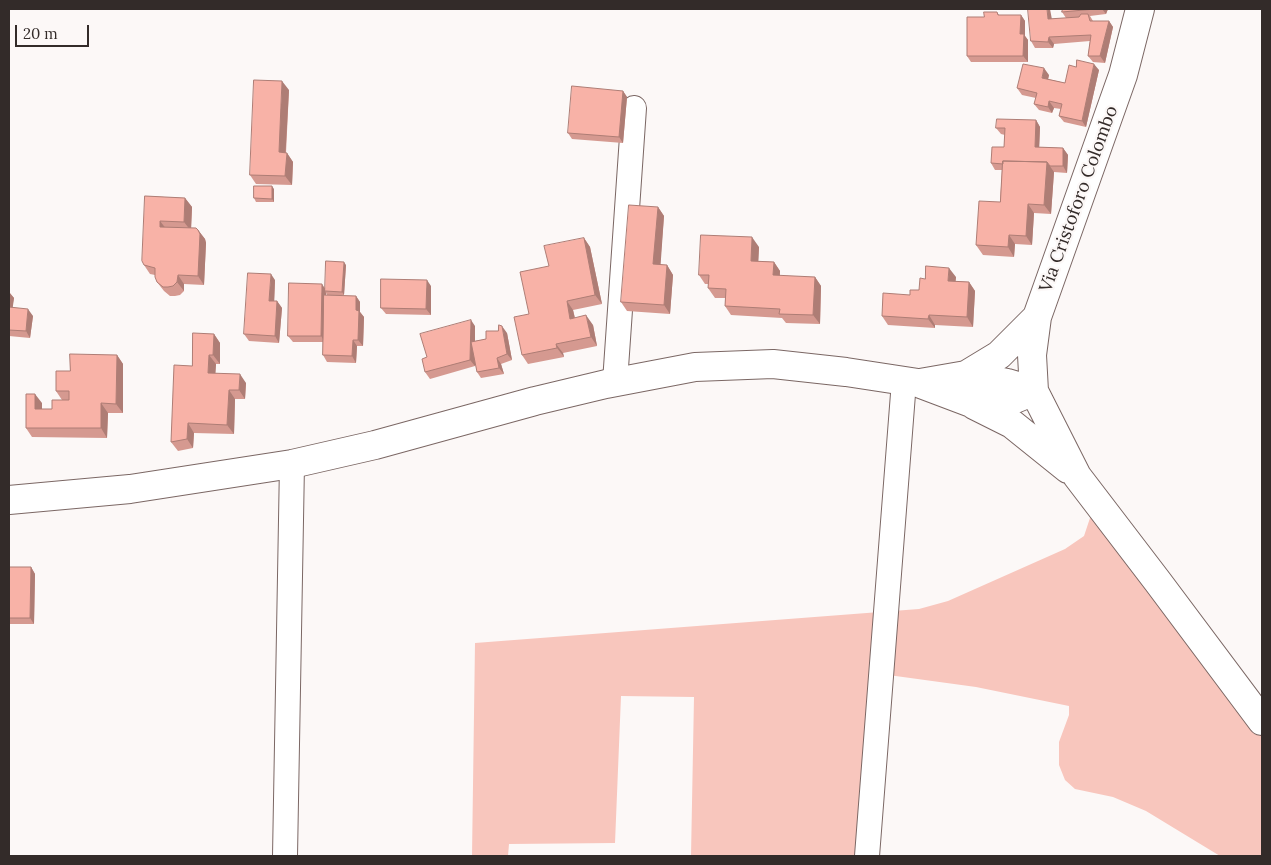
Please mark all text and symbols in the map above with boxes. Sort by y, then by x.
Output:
scale bar [18,15,91,47]
text: 20 m [23,24,58,43]
street label: Via Cristoforo Colombo [1035,103,1123,295]

